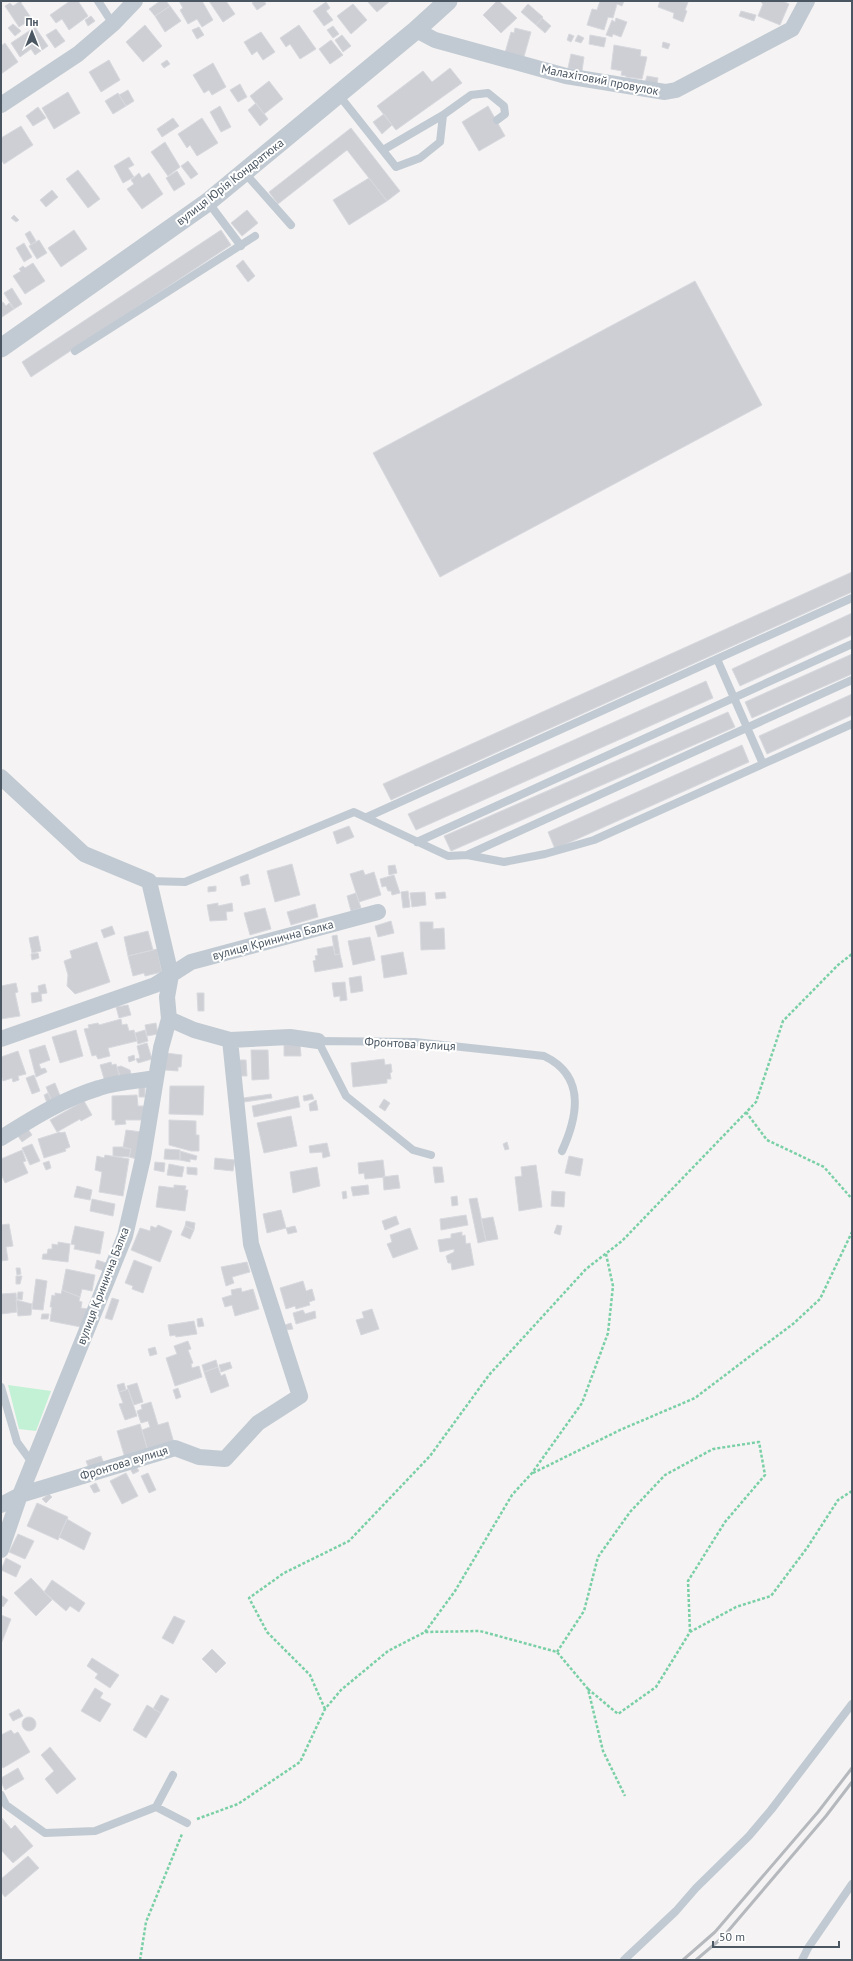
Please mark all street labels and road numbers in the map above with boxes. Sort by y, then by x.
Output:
street label: Малахітовий провулок [540,61,660,98]
street label: вулиця Юрія Кондратюка [173,135,286,228]
street label: вулиця Кринична Балка [211,916,335,963]
street label: Фронтова вулиця [364,1034,456,1053]
street label: вулиця Кринична Балка [73,1225,132,1347]
street label: Фронтова вулиця [78,1442,170,1483]

